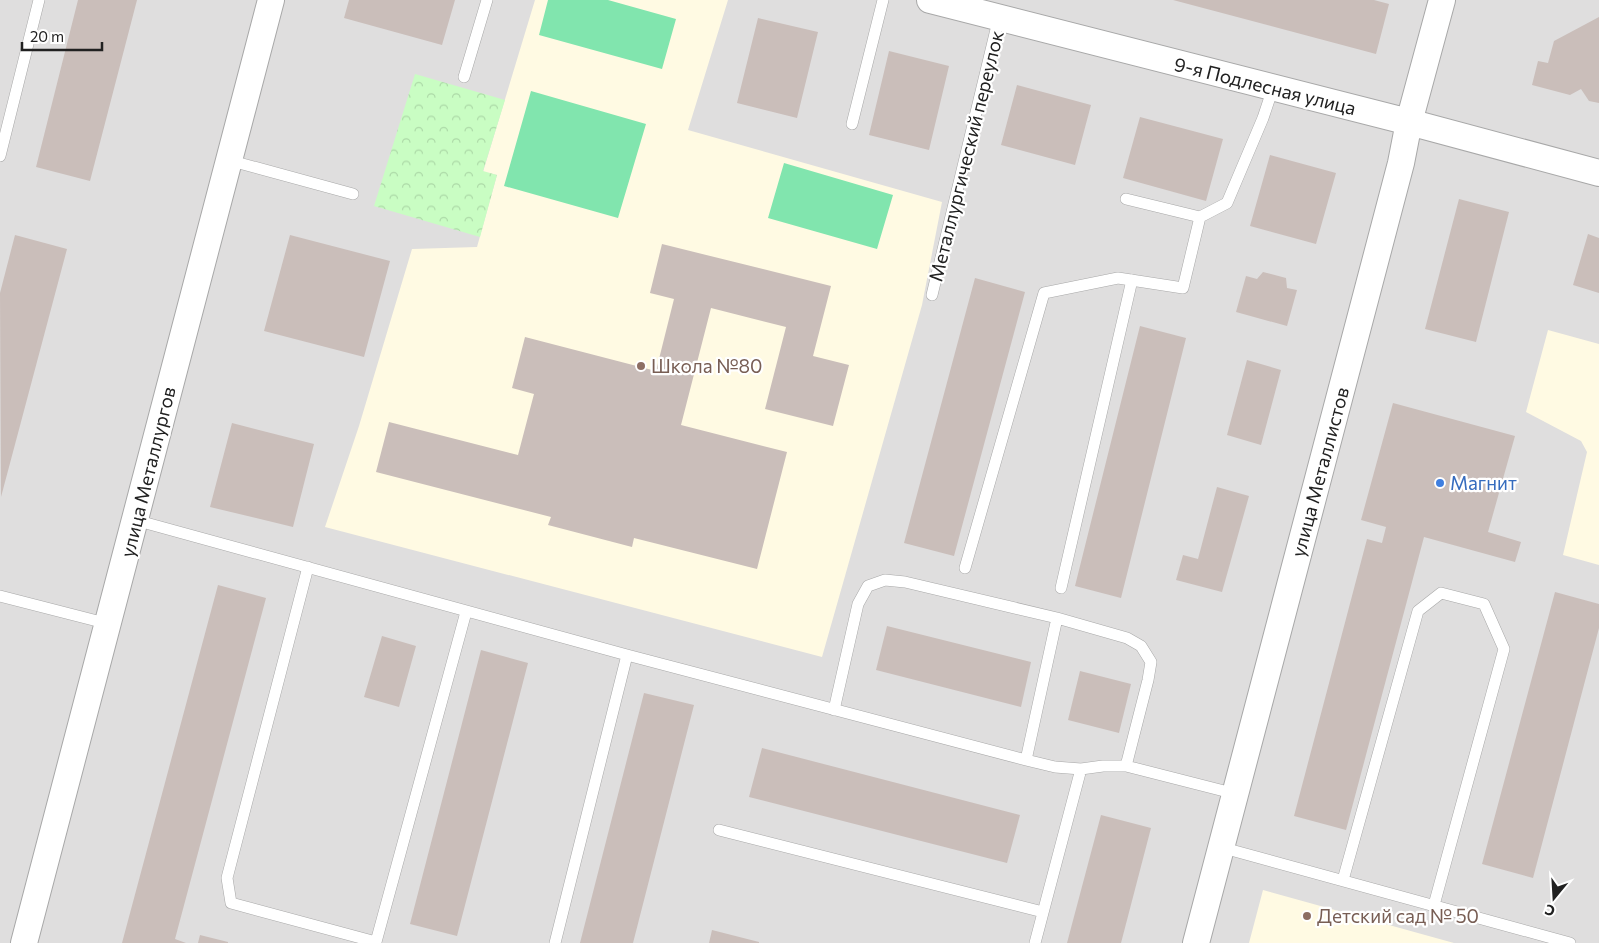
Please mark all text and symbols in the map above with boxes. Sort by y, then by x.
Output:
scale bar [22,20,102,52]
text: 20 m [30,27,64,45]
street label: Металлургический переулок [923,28,1008,284]
street label: 9-я Подлесная улица [1172,52,1359,119]
place label: Школа №80 [651,354,762,377]
marker: Школа №80 [635,360,647,372]
street label: улица Металлургов [115,384,180,560]
street label: улица Металлистов [1286,384,1353,559]
place label: Магнит [1450,471,1517,494]
marker: Магнит [1434,477,1446,489]
north arrow [1529,873,1579,923]
text: С [1543,901,1557,920]
place label: Детский сад № 50 [1317,904,1479,927]
marker: Детский сад № 50 [1301,910,1313,922]

